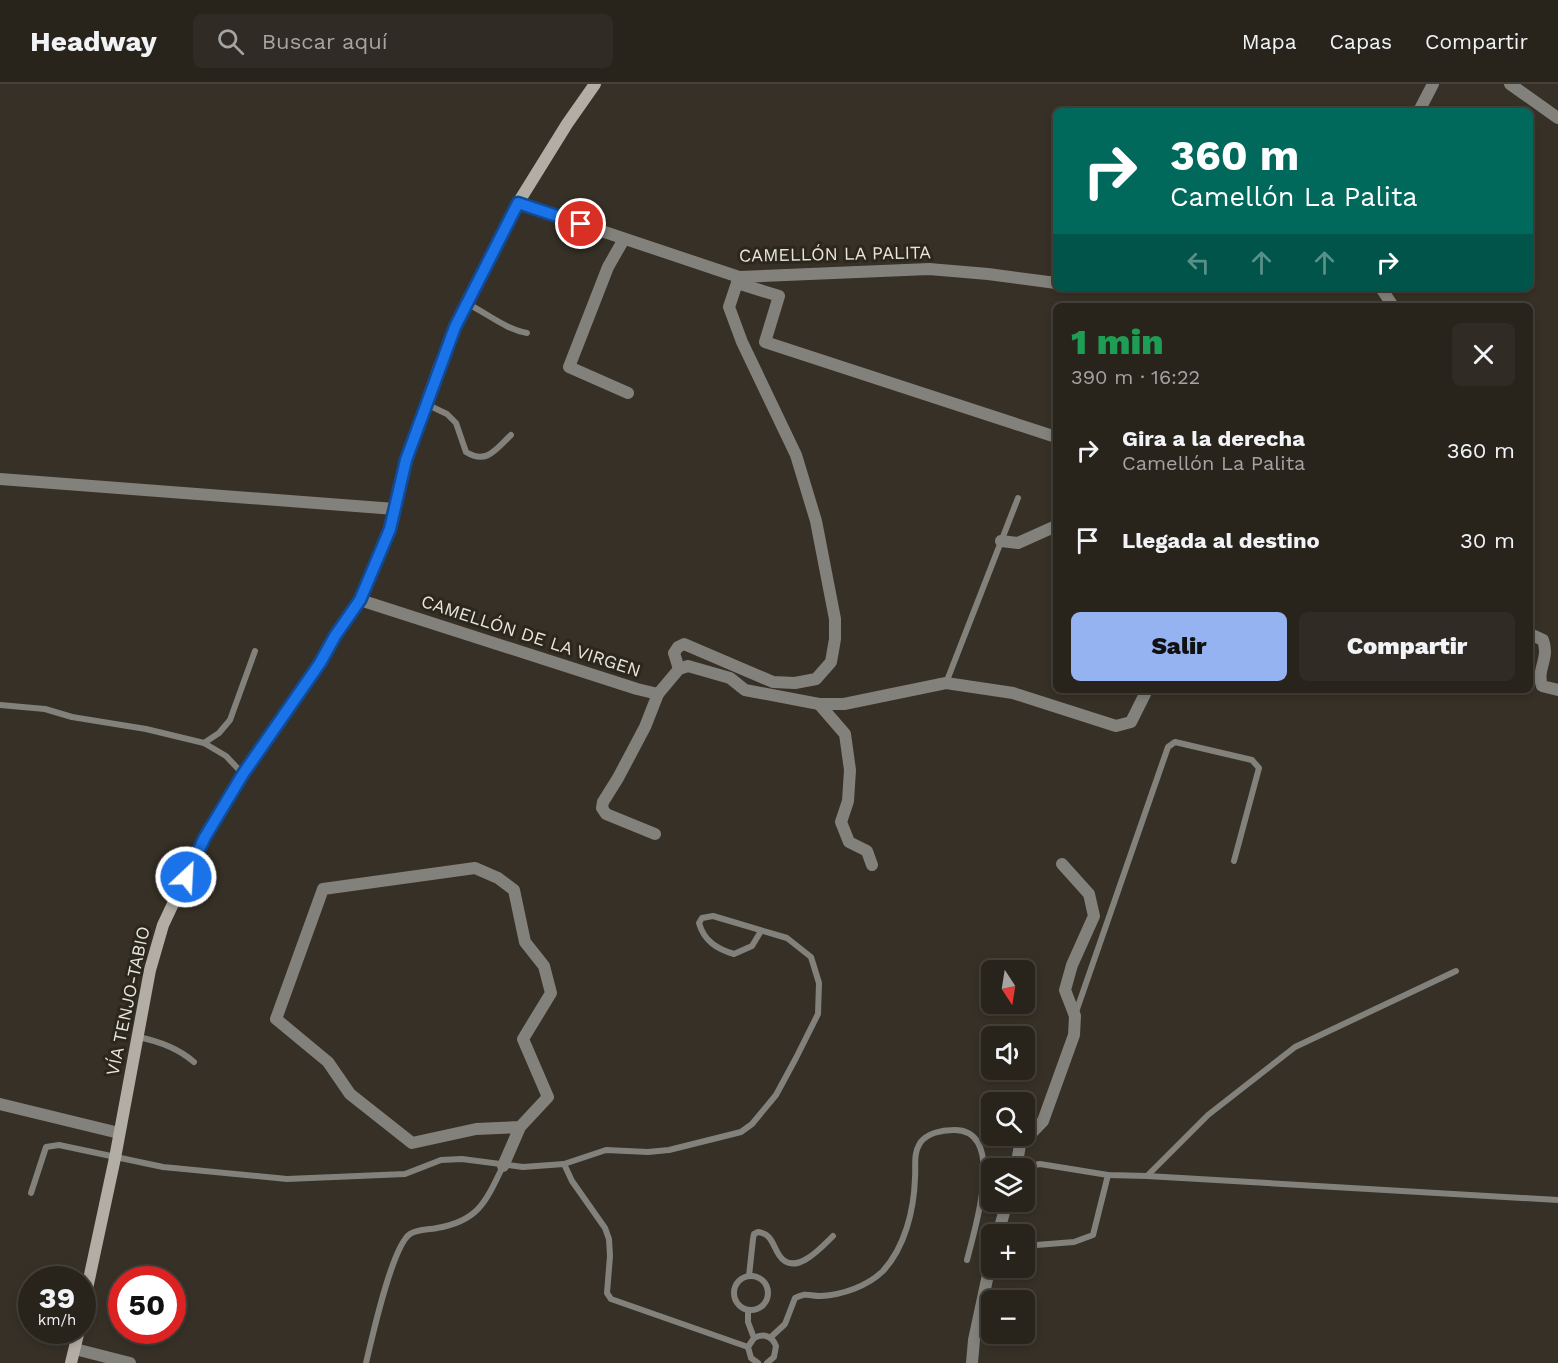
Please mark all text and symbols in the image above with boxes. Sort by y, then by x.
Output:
search box [193,14,613,68]
text: Headway [30,25,157,58]
icon: search [214,25,247,58]
text: Buscar aquí [262,29,388,54]
text: Mapa [1242,29,1297,54]
text: Capas [1330,29,1392,54]
text: Compartir [1425,29,1528,54]
text: 360 m [1170,131,1299,180]
icon: right [1071,132,1149,210]
text: Camellón La Palita [1170,181,1418,213]
pin [555,198,606,249]
icon: arrive [564,207,597,240]
street label: CAMELLÓN LA PALITA [739,241,931,266]
icon: left [1182,246,1215,279]
icon: ahead [1245,246,1278,279]
icon: ahead [1308,246,1341,279]
icon: right [1371,246,1404,279]
text: 1 min [1071,321,1164,363]
button: close [1452,323,1515,386]
text: 390 m · 16:22 [1071,365,1200,389]
text: Gira a la derecha [1122,426,1305,451]
icon: right [1071,434,1104,467]
text: 360 m [1447,438,1515,463]
text: Camellón La Palita [1122,451,1305,475]
icon: arrive [1071,524,1104,557]
text: Llegada al destino [1122,528,1320,553]
text: 30 m [1460,528,1515,553]
street label: CAMELLÓN DE LA VIRGEN [419,590,644,681]
button: Salir [1071,612,1287,681]
button: Compartir [1299,612,1515,681]
position arrow [154,845,218,909]
street label: VÍA TENJO-TABIO [101,924,154,1078]
north arrow [981,960,1035,1014]
map controls [981,960,1035,1344]
button: sound [981,1026,1035,1080]
button: search [981,1092,1035,1146]
button: layers [981,1158,1035,1212]
button: + [981,1224,1035,1278]
speed limit sign: 50 [108,1266,186,1344]
text: 39 [39,1280,75,1315]
button: − [981,1290,1035,1344]
text: km/h [38,1311,76,1329]

